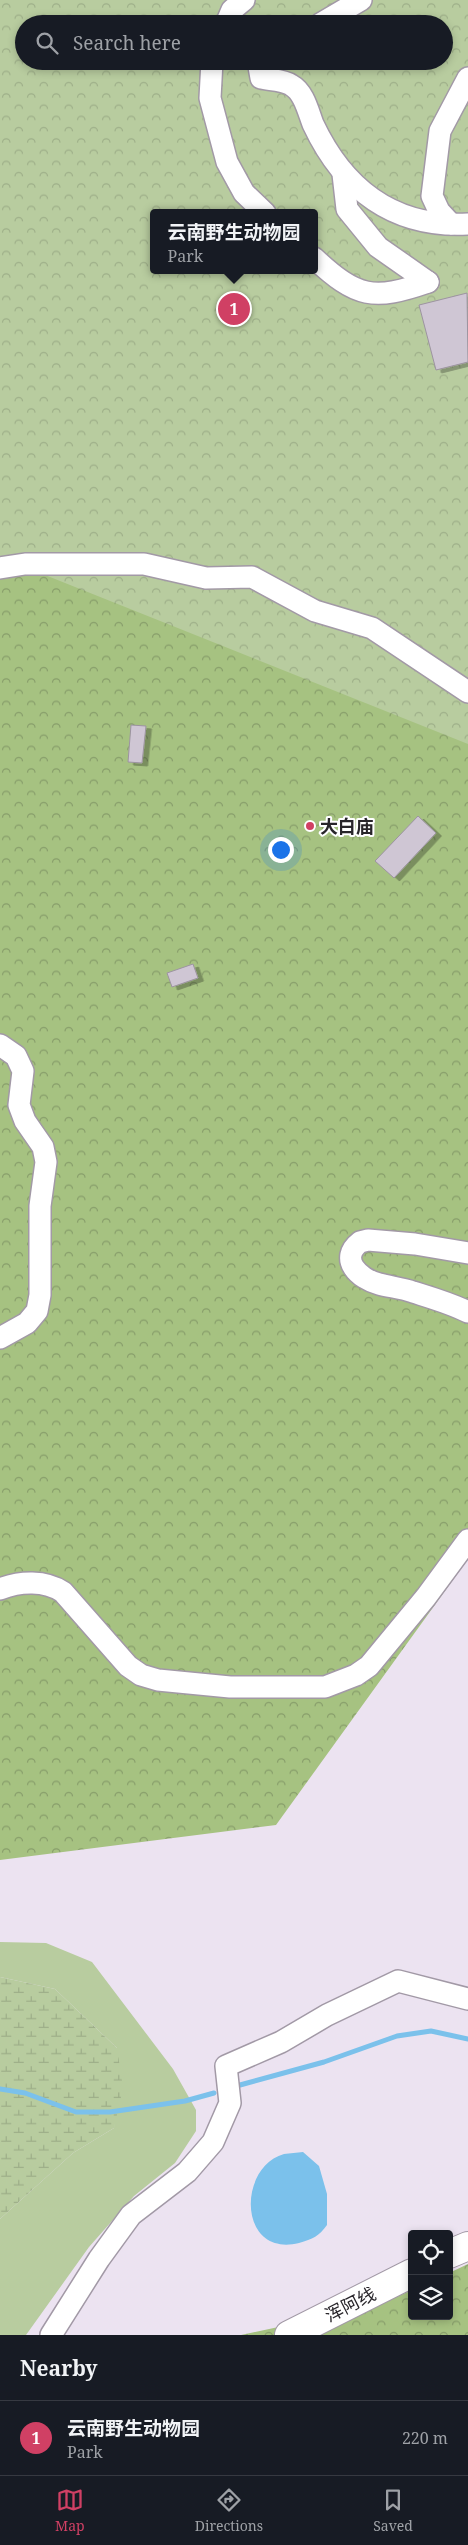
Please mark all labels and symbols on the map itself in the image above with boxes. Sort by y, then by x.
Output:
pin: 1 [218,290,250,328]
place label: 大白庙 [320,814,374,838]
marker: 大白庙 [304,820,316,832]
your location [268,837,294,863]
street label: 浑阿线 [320,2281,380,2327]

